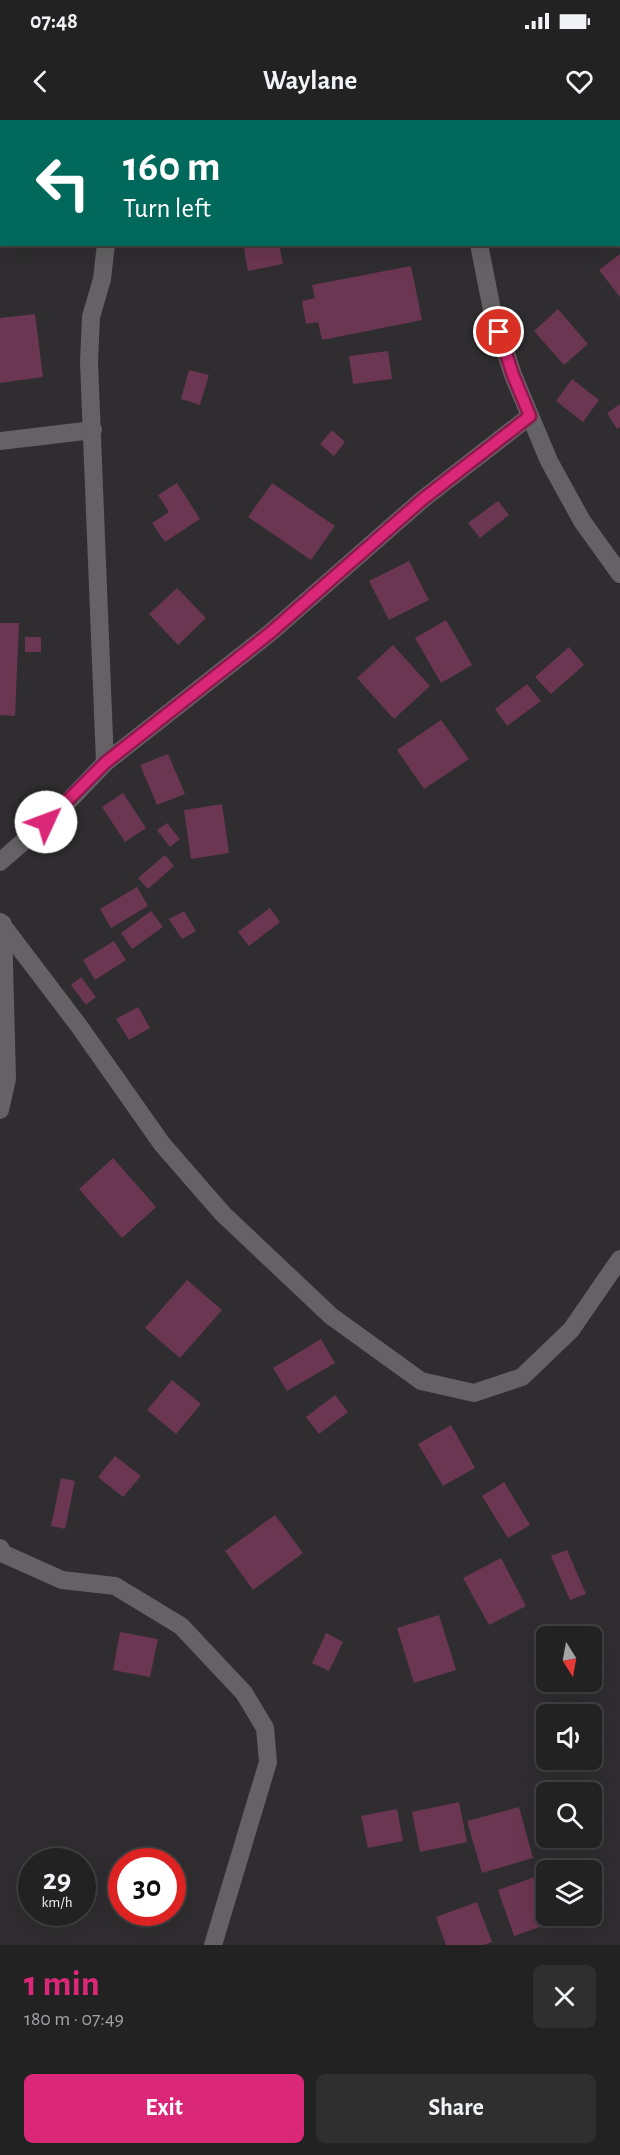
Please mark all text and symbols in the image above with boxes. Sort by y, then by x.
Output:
text: 07:48 [30,10,78,32]
icon: back [24,65,57,98]
icon: heart [563,65,596,98]
text: Waylane [263,67,357,94]
icon: left [24,144,102,222]
text: 160 m [123,146,221,188]
text: Turn left [123,195,211,222]
pin [473,306,524,357]
icon: arrive [482,315,515,348]
position arrow [14,790,78,854]
north arrow [536,1626,602,1692]
map controls [536,1626,602,1926]
button: sound [536,1704,602,1770]
button: search [536,1782,602,1848]
speed limit sign: 30 [108,1848,186,1926]
button: layers [536,1860,602,1926]
text: 29 [43,1865,71,1895]
text: km/h [42,1895,72,1910]
button: close [533,1965,596,2028]
text: 1 min [24,1966,100,2002]
text: 180 m · 07:49 [24,2009,124,2029]
button: Exit [24,2074,304,2143]
button: Share [316,2074,596,2143]

